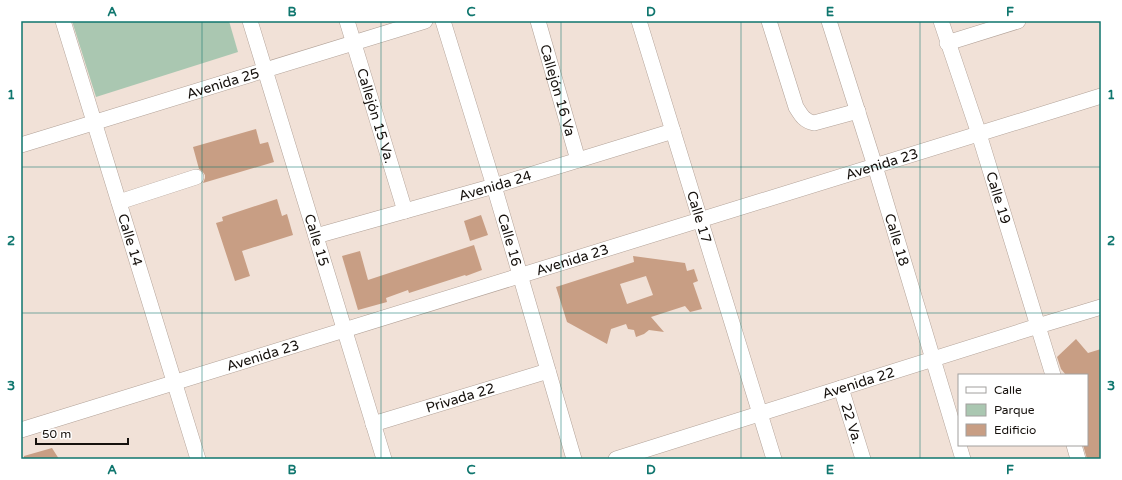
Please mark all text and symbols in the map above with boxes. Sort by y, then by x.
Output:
text: A [107,4,117,20]
text: B [287,4,297,20]
text: C [466,4,476,20]
text: D [646,4,656,20]
text: E [826,4,834,20]
text: F [1006,4,1014,20]
street label: Callejón 16 Va [537,42,579,138]
street label: Avenida 25 [184,64,261,102]
street label: Callejón 15 Va. [353,66,398,165]
text: 1 [7,87,15,103]
text: 1 [1107,87,1115,103]
street label: Avenida 23 [843,145,920,183]
street label: Avenida 24 [457,166,534,204]
street label: Calle 19 [983,170,1015,226]
street label: Calle 17 [683,189,715,245]
street label: Calle 18 [881,211,913,268]
street label: Calle 14 [114,212,147,268]
street label: Calle 15 [301,212,333,268]
street label: Calle 16 [494,212,526,268]
text: 2 [7,233,15,249]
text: 2 [1107,233,1115,249]
street label: Avenida 23 [534,240,611,279]
street label: Avenida 23 [224,336,301,374]
street label: Avenida 22 [820,363,897,402]
legend [958,374,1088,446]
text: 3 [7,378,15,394]
text: 3 [1107,378,1115,394]
street label: Privada 22 [423,379,497,416]
text: Calle [994,383,1022,397]
street label: 22 Va. [838,401,866,446]
text: Parque [994,403,1035,417]
scale bar [36,420,128,446]
text: Edificio [994,423,1036,437]
text: 50 m [42,427,71,441]
text: A [107,462,117,478]
text: B [287,462,297,478]
text: C [466,462,476,478]
text: D [646,462,656,478]
text: E [826,462,834,478]
text: F [1006,462,1014,478]

